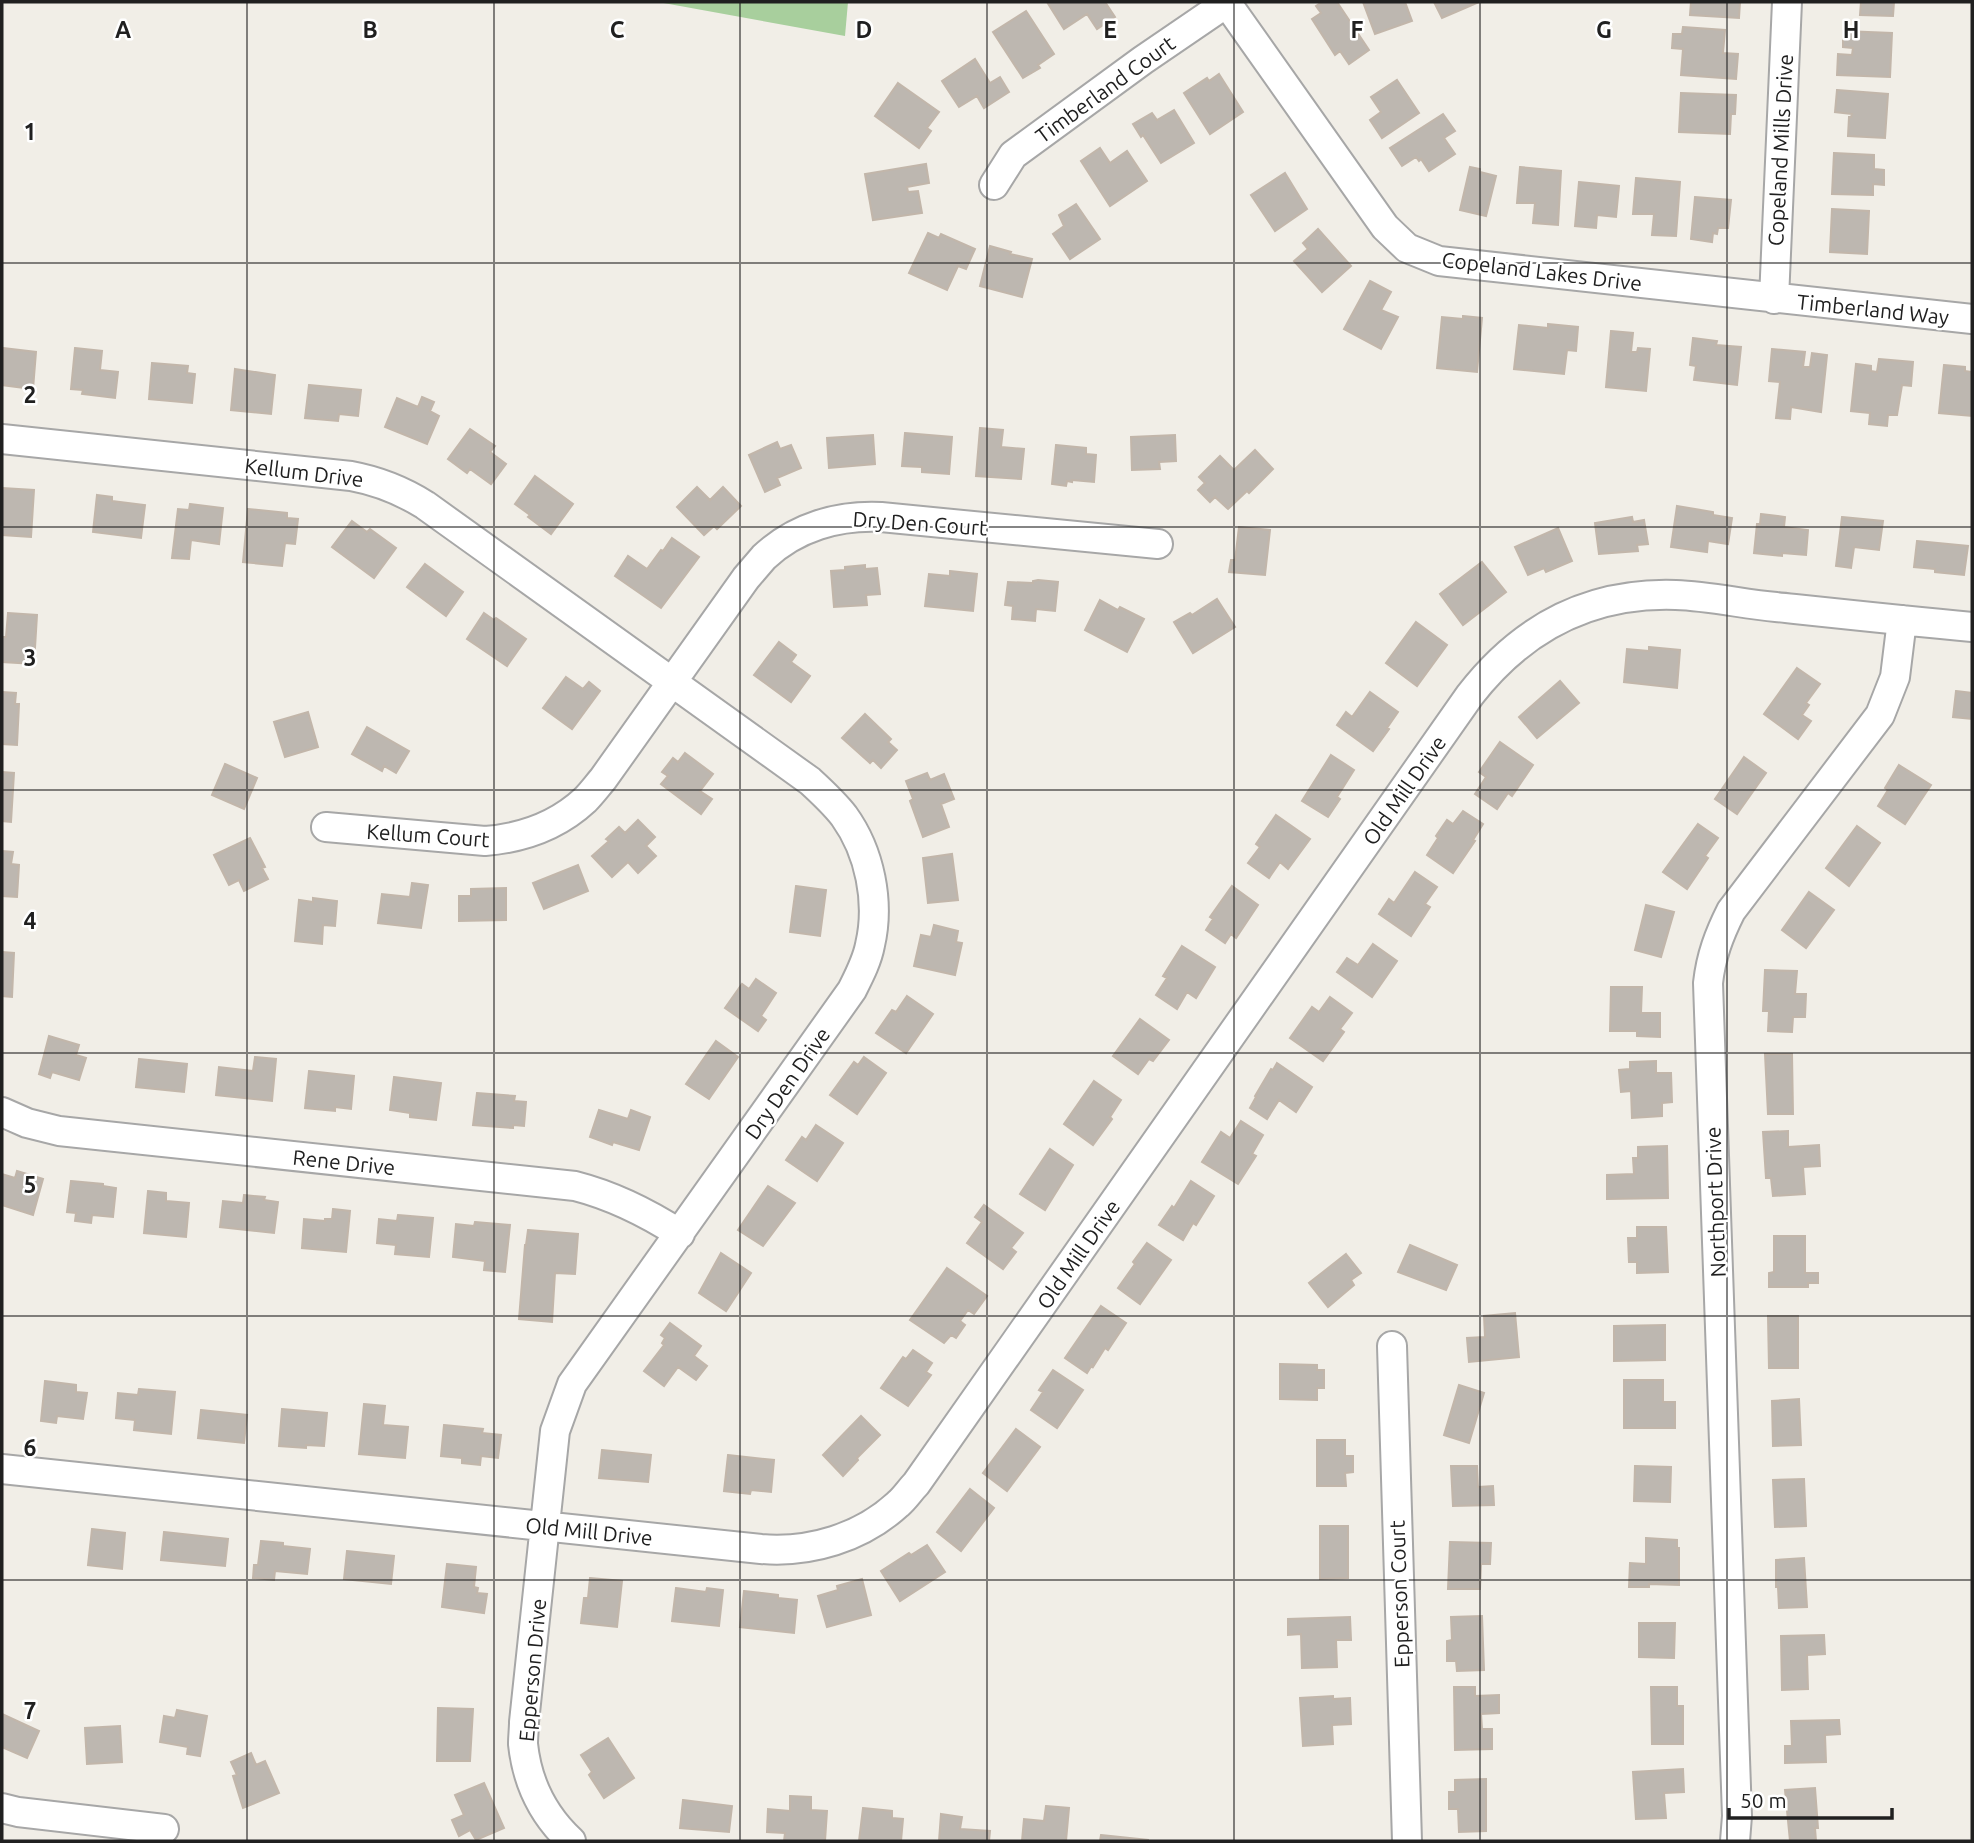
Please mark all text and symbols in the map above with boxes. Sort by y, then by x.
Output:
text: A [115,17,131,42]
text: B [362,17,378,42]
text: C [610,17,625,42]
text: D [856,17,872,42]
text: E [1103,17,1117,42]
text: F [1351,17,1364,42]
text: G [1596,17,1612,42]
text: H [1843,17,1859,42]
street label: Timberland Court [1031,31,1179,147]
street label: Copeland Mills Drive [1763,53,1797,247]
text: 1 [24,119,36,144]
street label: Copeland Lakes Drive [1441,247,1643,295]
street label: Timberland Way [1796,289,1950,329]
text: 2 [24,382,36,407]
street label: Kellum Drive [243,453,365,491]
street label: Dry Den Court [852,506,988,540]
text: 3 [24,645,36,670]
street label: Old Mill Drive [1358,731,1450,849]
street label: Kellum Court [366,819,490,851]
text: 4 [24,908,37,933]
street label: Dry Den Drive [740,1022,834,1144]
street label: Northport Drive [1700,1126,1730,1278]
street label: Rene Drive [292,1145,396,1179]
text: 5 [24,1172,36,1197]
street label: Old Mill Drive [1032,1195,1124,1313]
text: 6 [24,1435,37,1460]
street label: Old Mill Drive [524,1512,654,1550]
street label: Epperson Court [1384,1520,1414,1668]
street label: Epperson Drive [514,1597,550,1743]
text: 7 [24,1698,36,1723]
scale bar [1729,1776,1892,1820]
text: 50 m [1740,1788,1787,1812]

